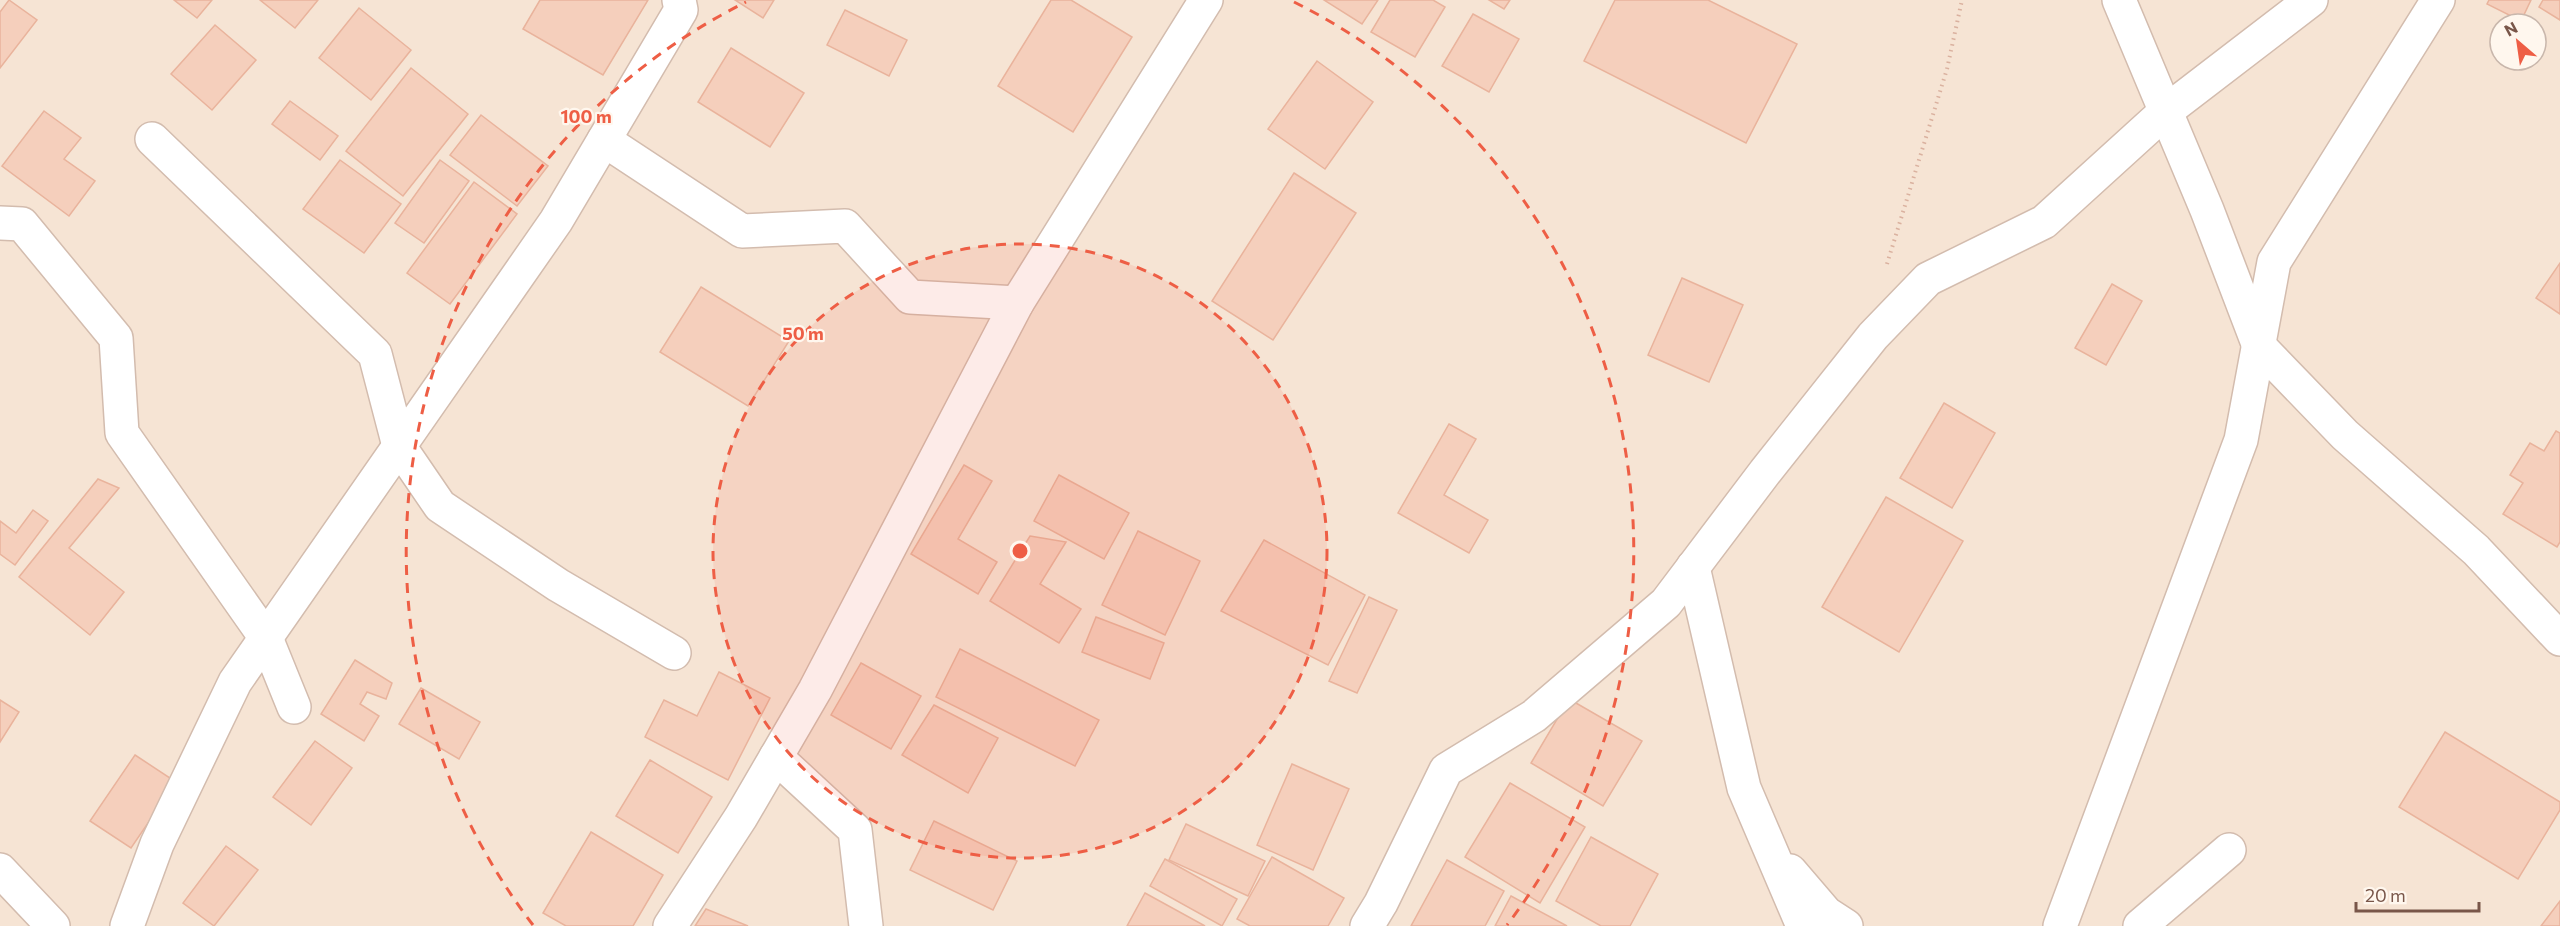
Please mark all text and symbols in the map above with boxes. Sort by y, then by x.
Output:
north arrow [2488,12,2548,72]
text: N [2501,17,2520,40]
text: 100 m [560,105,612,127]
text: 50 m [782,322,824,344]
centre of rings [1010,541,1030,561]
scale bar [2356,875,2479,913]
text: 20 m [2365,884,2406,906]

